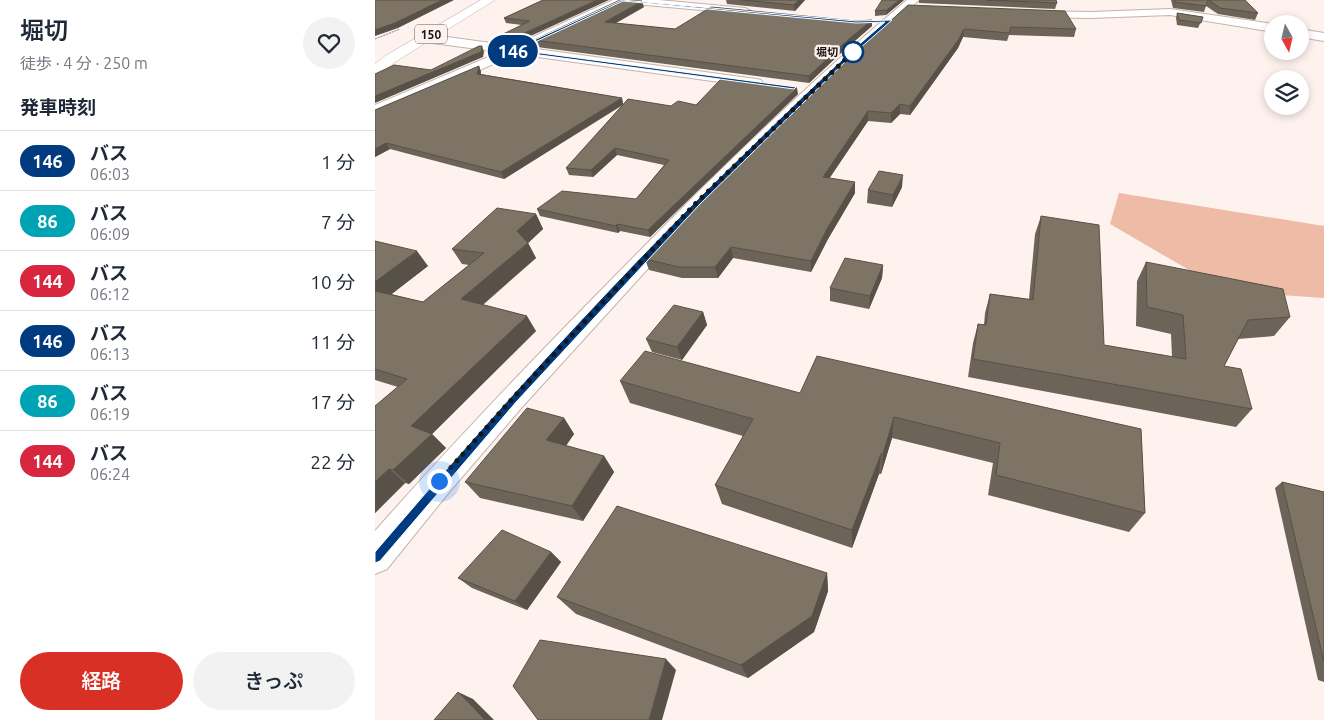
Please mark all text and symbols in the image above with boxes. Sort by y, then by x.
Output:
north arrow [1264,15,1309,60]
map controls [1264,15,1309,115]
text: 堀切 [20,17,68,44]
button: heart [303,17,355,69]
road number: 150 [415,24,447,44]
line badge: 146 [484,35,542,67]
text: 146 [498,41,528,61]
marker: 堀切 [842,41,864,63]
place label: 堀切 [816,46,838,58]
text: 徒歩 · 4 分 · 250 m [20,54,148,72]
button: layers [1264,70,1309,115]
text: 発車時刻 [20,96,96,118]
text: バス [90,142,128,164]
text: 146 [32,151,63,171]
text: 1 分 [321,151,355,173]
text: 06:03 [90,165,130,183]
text: バス [90,202,128,224]
text: 86 [37,211,58,231]
text: 7 分 [321,211,355,233]
text: 06:09 [90,225,130,243]
text: バス [90,262,128,284]
text: 144 [32,271,63,291]
text: 10 分 [310,271,355,293]
text: 06:12 [90,285,130,303]
text: バス [90,322,128,344]
text: 146 [32,331,63,351]
text: 11 分 [310,331,355,353]
text: 06:13 [90,345,130,363]
text: バス [90,382,128,404]
text: 86 [37,391,58,411]
text: 17 分 [310,391,355,413]
text: 06:19 [90,405,130,423]
text: バス [90,442,128,464]
text: 144 [32,451,63,471]
text: 22 分 [310,451,355,473]
text: 06:24 [90,465,130,483]
your location [427,469,452,494]
button: 経路 [20,652,183,710]
button: きっぷ [193,652,355,710]

